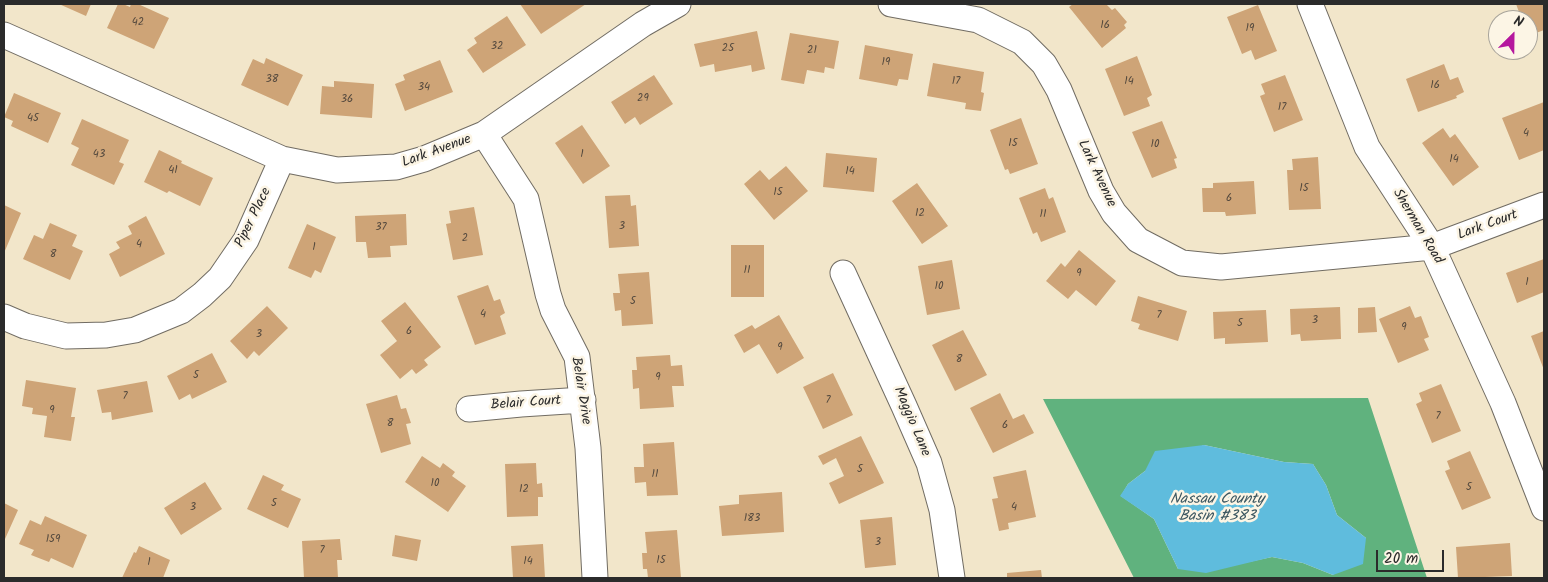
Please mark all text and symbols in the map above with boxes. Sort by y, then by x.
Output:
north arrow [1488,10,1538,60]
text: N [1510,10,1527,34]
house number: 42 [132,16,144,30]
house number: 16 [1100,19,1110,33]
house number: 19 [1246,22,1254,36]
house number: 32 [491,40,503,54]
house number: 25 [722,42,734,56]
house number: 21 [807,44,817,58]
house number: 19 [882,56,890,70]
house number: 38 [266,73,278,87]
house number: 17 [952,75,960,89]
house number: 14 [1124,75,1134,89]
house number: 16 [1430,79,1440,93]
house number: 34 [418,81,430,95]
house number: 29 [637,92,649,106]
house number: 36 [341,93,353,107]
house number: 17 [1278,101,1286,115]
house number: 45 [27,112,39,126]
house number: 4 [1523,127,1529,141]
street label: Lark Avenue [400,132,474,172]
house number: 15 [1008,137,1018,151]
street label: Lark Avenue [1073,138,1119,210]
house number: 10 [1151,138,1159,152]
house number: 43 [93,148,105,162]
house number: 1 [580,148,584,162]
house number: 14 [1449,153,1459,167]
house number: 41 [168,164,178,178]
house number: 14 [845,165,855,179]
house number: 15 [1299,182,1309,196]
street label: Piper Place [232,185,276,251]
house number: 15 [773,186,783,200]
street label: Sherman Road [1388,186,1446,268]
house number: 6 [1226,192,1232,206]
house number: 12 [915,207,925,221]
street label: Lark Court [1456,207,1520,245]
house number: 11 [1040,208,1046,222]
house number: 3 [619,220,625,234]
house number: 37 [375,221,387,235]
house number: 2 [462,232,468,246]
house number: 4 [136,238,142,252]
house number: 1 [312,241,316,255]
house number: 8 [50,248,56,262]
house number: 11 [744,264,750,278]
house number: 9 [1076,267,1082,281]
house number: 1 [1525,276,1529,290]
house number: 10 [935,280,943,294]
house number: 5 [630,295,636,309]
house number: 4 [480,308,486,322]
house number: 7 [1156,309,1162,323]
house number: 3 [1312,314,1318,328]
house number: 5 [1237,317,1243,331]
house number: 9 [1401,321,1407,335]
house number: 6 [406,325,412,339]
house number: 3 [256,328,262,342]
house number: 9 [777,341,783,355]
house number: 8 [956,353,962,367]
street label: Belair Drive [566,356,594,426]
house number: 5 [193,369,199,383]
house number: 9 [655,371,661,385]
street label: Maggio Lane [889,385,933,459]
house number: 7 [122,390,128,404]
street label: Belair Court [490,393,562,415]
house number: 7 [825,394,831,408]
house number: 9 [49,404,55,418]
house number: 7 [1435,410,1441,424]
house number: 8 [387,417,393,431]
house number: 6 [1002,419,1008,433]
house number: 5 [857,463,863,477]
house number: 11 [652,468,658,482]
house number: 10 [431,477,439,491]
house number: 5 [1466,481,1472,495]
house number: 12 [519,483,529,497]
water label: Nassau County Basin #383 [1170,491,1264,526]
house number: 5 [271,497,277,511]
house number: 3 [190,501,196,515]
house number: 4 [1011,501,1017,515]
house number: 183 [744,512,760,526]
house number: 159 [46,533,60,547]
house number: 3 [875,536,881,550]
scale bar [1378,540,1446,572]
house number: 7 [319,544,325,558]
text: 20 m [1384,547,1418,571]
house number: 15 [656,554,666,568]
house number: 14 [523,555,533,569]
house number: 1 [147,556,151,570]

